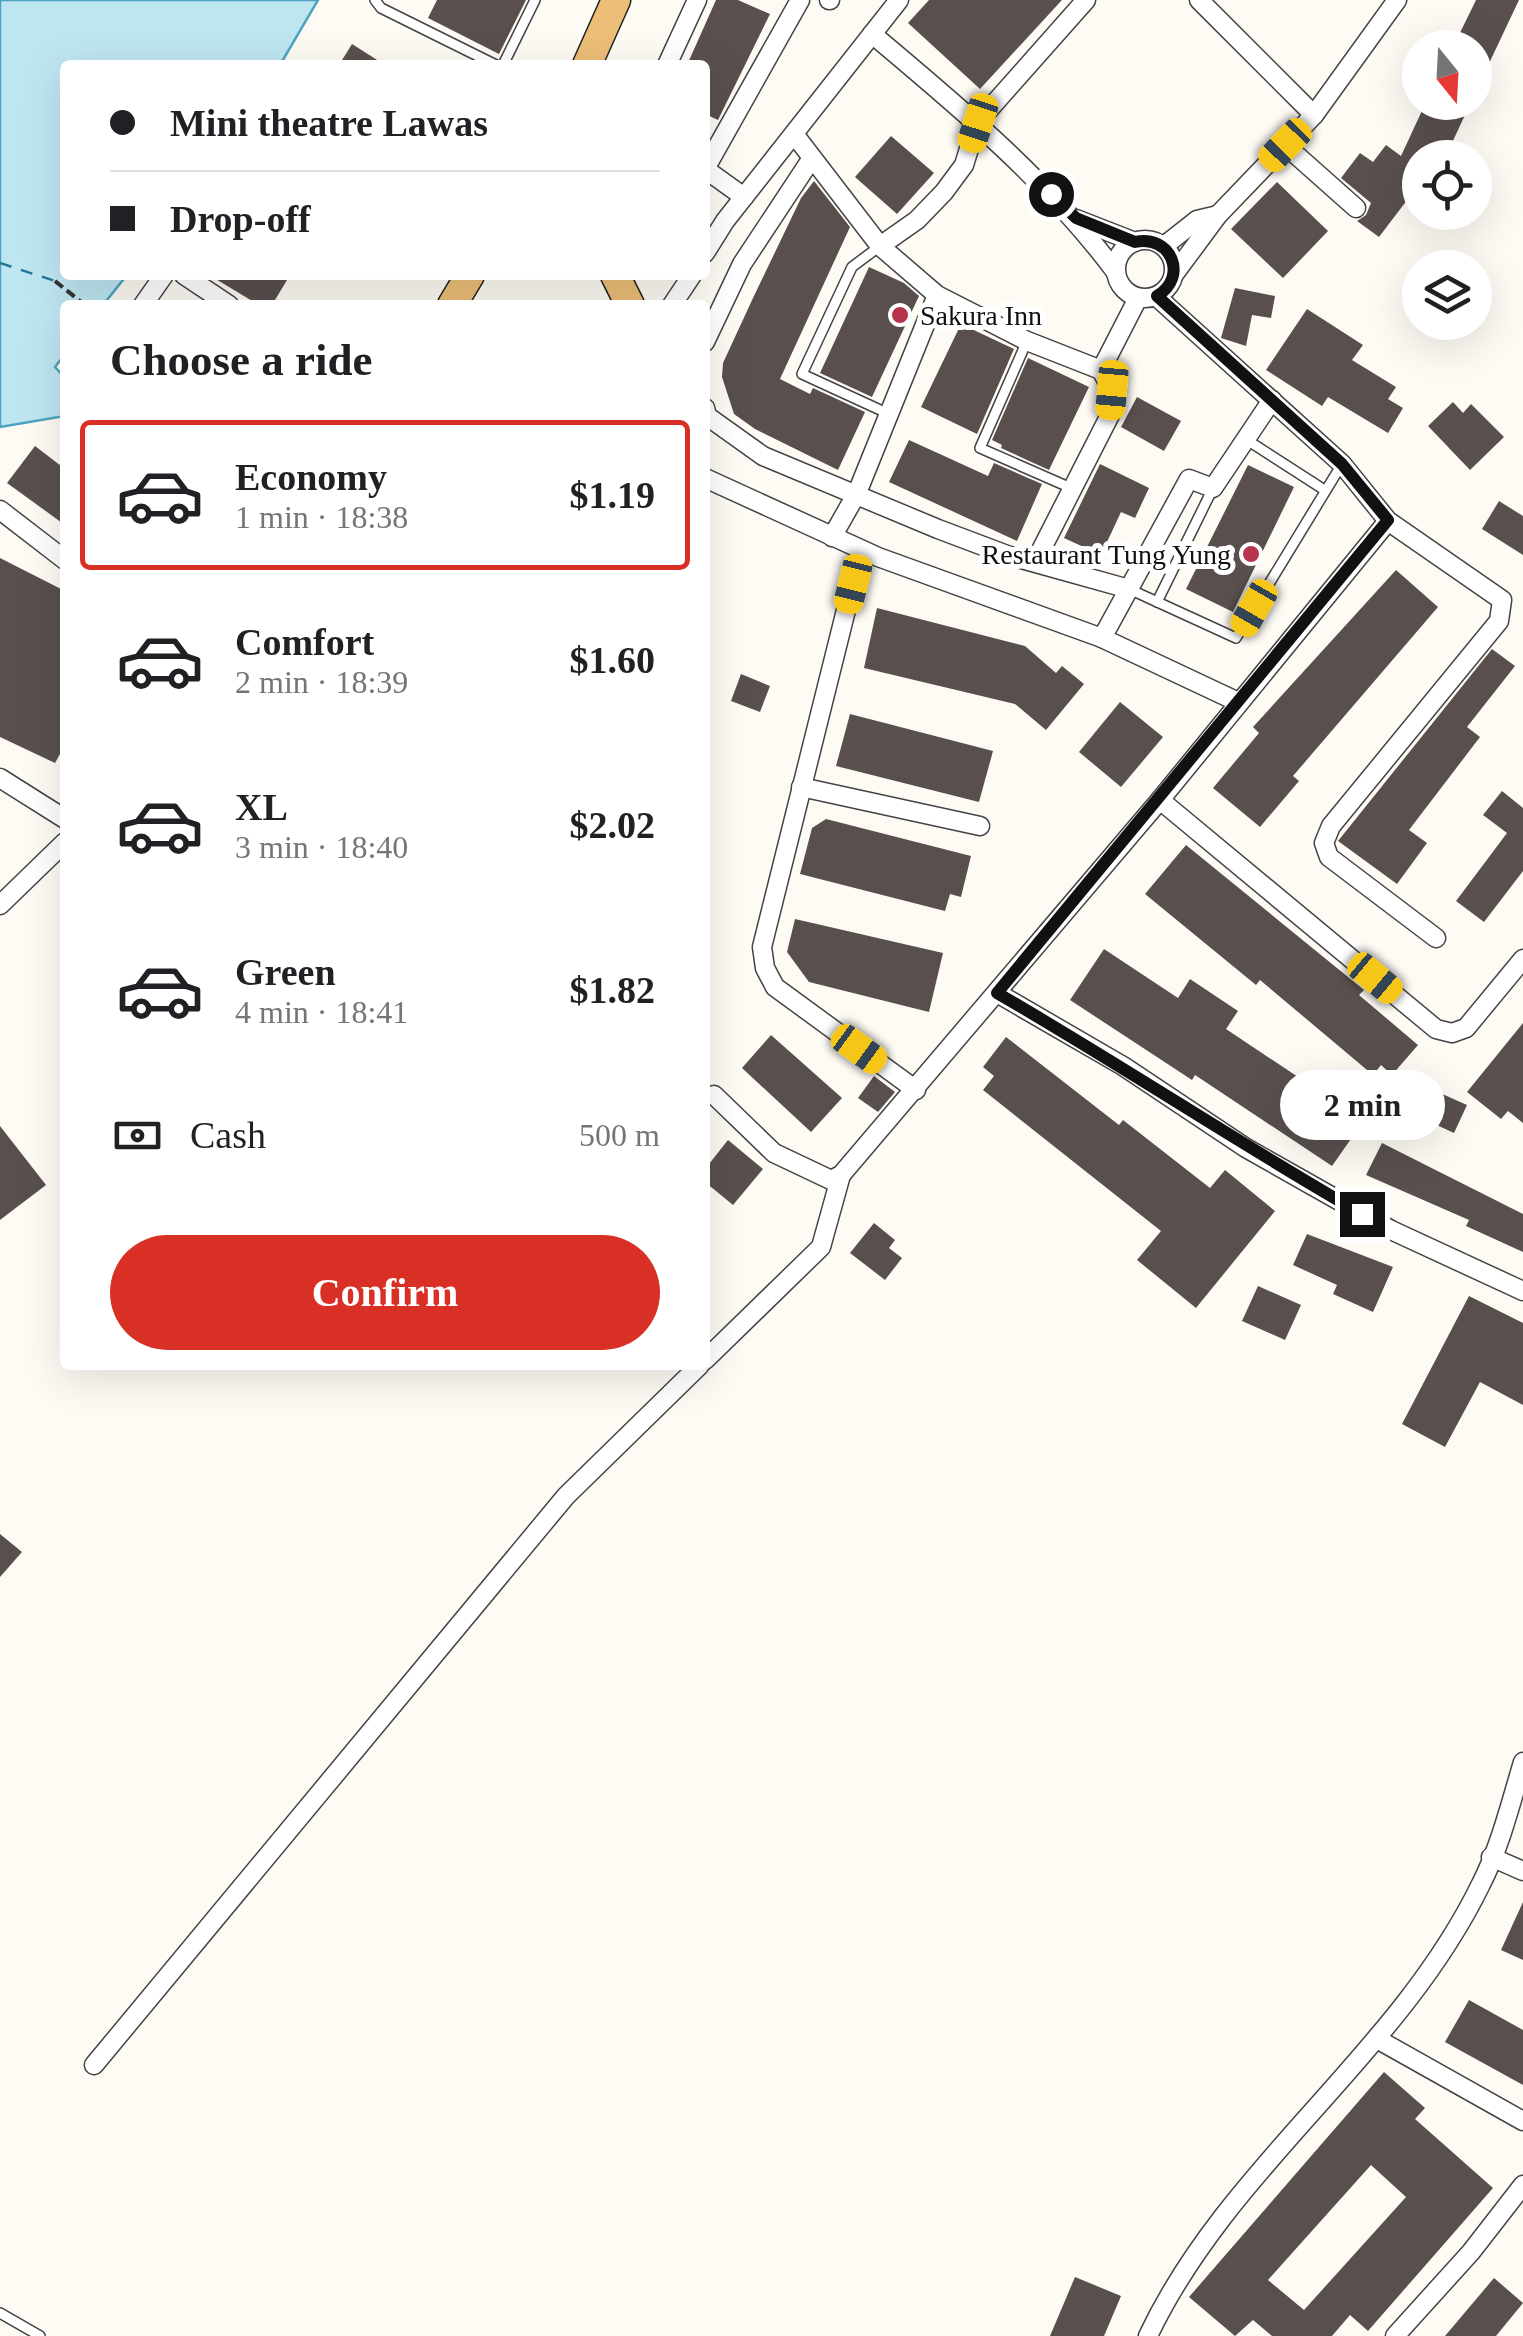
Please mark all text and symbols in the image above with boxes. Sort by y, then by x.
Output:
north arrow [1402,30,1492,120]
map controls [1402,30,1492,340]
car [954,90,1002,156]
text: Mini theatre Lawas [170,102,488,144]
car [1253,113,1317,177]
button: locate [1402,140,1492,230]
route start [1029,172,1074,217]
text: Drop-off [170,198,311,240]
button: layers [1402,250,1492,340]
place label: Sakura Inn [920,300,1042,331]
marker: Sakura Inn [889,304,911,326]
text: Choose a ride [110,335,373,385]
car [1094,359,1130,421]
icon: car [115,450,205,540]
text: Economy [235,456,387,498]
text: $1.19 [570,474,655,516]
text: 1 min · 18:38 [235,499,408,535]
place label: Restaurant Tung Yung [982,539,1231,570]
marker: Restaurant Tung Yung [1240,543,1262,565]
car [831,551,875,617]
car [1226,575,1282,641]
icon: car [115,615,205,705]
text: Comfort [235,621,374,663]
text: $1.60 [570,639,655,681]
text: 2 min · 18:39 [235,664,408,700]
icon: car [115,780,205,870]
text: XL [235,786,288,828]
text: $2.02 [570,804,655,846]
text: 3 min · 18:40 [235,829,408,865]
icon: car [115,945,205,1035]
car [1342,947,1408,1009]
text: Green [235,951,336,993]
text: $1.82 [570,969,655,1011]
text: 4 min · 18:41 [235,994,408,1030]
car [826,1019,892,1079]
callout: 2 min [1280,1069,1444,1139]
text: 2 min [1324,1087,1401,1123]
icon: cash [110,1108,165,1163]
text: Cash [190,1114,266,1156]
text: 500 m [579,1117,660,1153]
route end [1340,1192,1385,1237]
button: Confirm [110,1235,660,1350]

